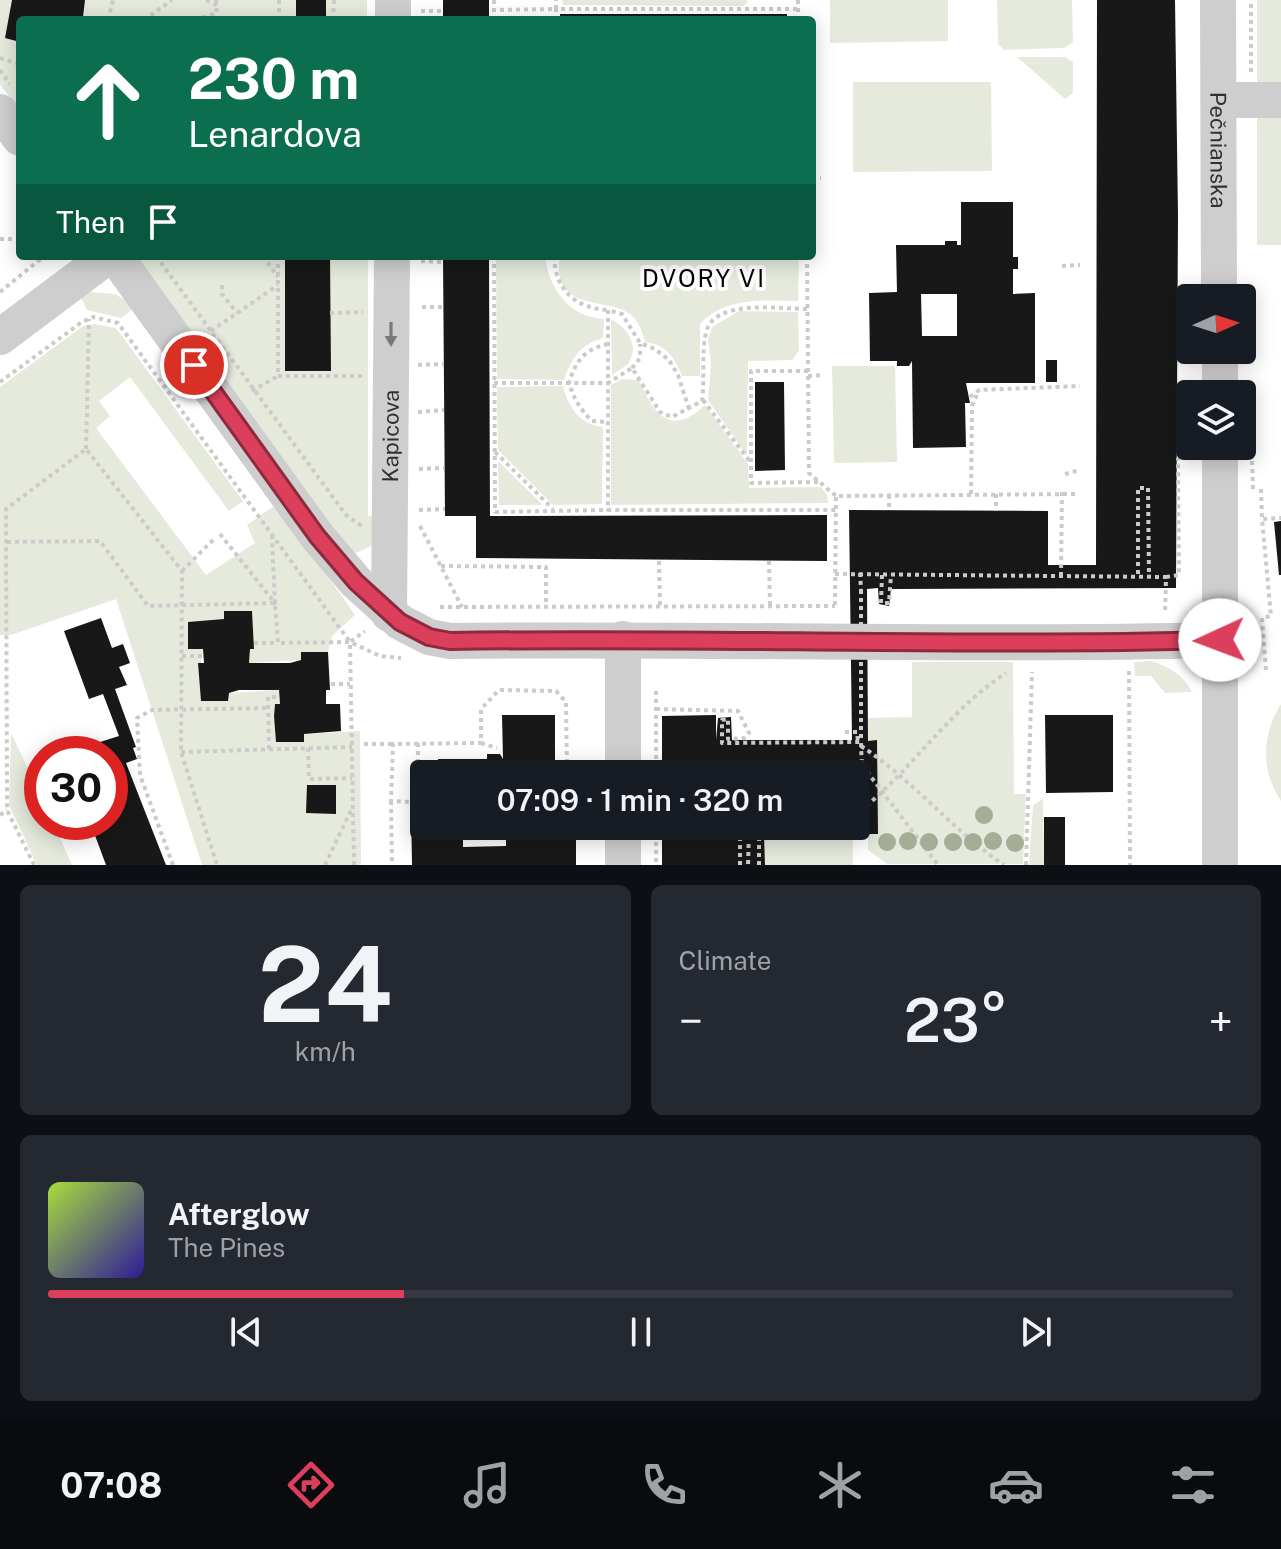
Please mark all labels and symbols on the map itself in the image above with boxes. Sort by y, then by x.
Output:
street label: Pečnianska [1205,92,1232,208]
district label: DVORY VI [642,264,766,292]
north arrow [1176,284,1256,364]
one-way arrow [385,322,397,347]
pin [160,331,228,399]
street label: Kapicova [377,390,404,482]
position arrow [1178,598,1262,682]
speed limit sign: 30 [24,736,128,840]

